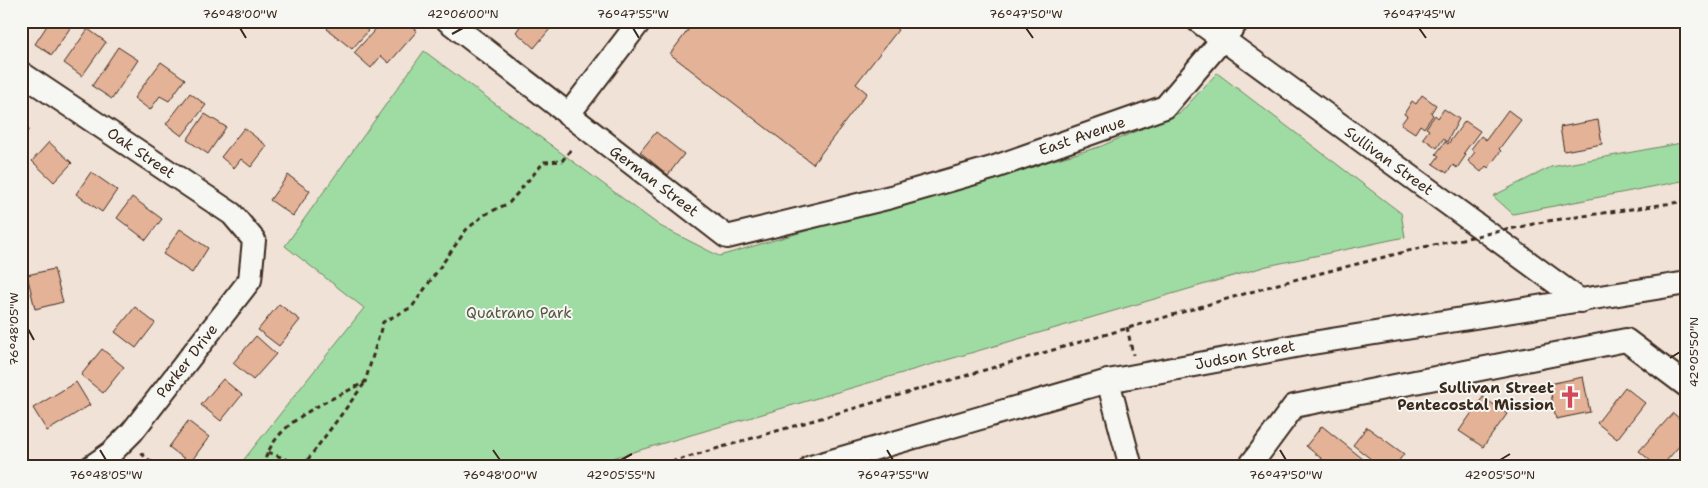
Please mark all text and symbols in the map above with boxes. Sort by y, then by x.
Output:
text: 76°48'00"W [203,6,277,22]
text: 42°06'00"N [427,6,499,22]
text: 76°47'55"W [597,6,669,22]
text: 76°47'50"W [989,6,1063,22]
text: 76°47'45"W [1383,6,1455,22]
street label: East Avenue [1036,112,1128,160]
street label: Sullivan Street [1341,122,1437,200]
street label: Oak Street [103,123,179,183]
street label: German Street [605,141,703,221]
text: 76°48'05"W [6,292,22,366]
park label: Quatrano Park [466,303,572,323]
text: 42°05'50"N [1686,317,1702,387]
street label: Parker Drive [152,320,222,402]
street label: Judson Street [1193,335,1297,375]
place label: Sullivan Street Pentecostal Mission [1397,378,1554,415]
church icon: Sullivan Street Pentecostal Mission [1557,384,1583,410]
text: 76°48'05"W [69,467,143,483]
text: 76°48'00"W [463,467,537,483]
text: 42°05'55"N [587,467,655,483]
text: 76°47'55"W [857,467,929,483]
text: 76°47'50"W [1249,467,1323,483]
text: 42°05'50"N [1465,467,1535,483]

